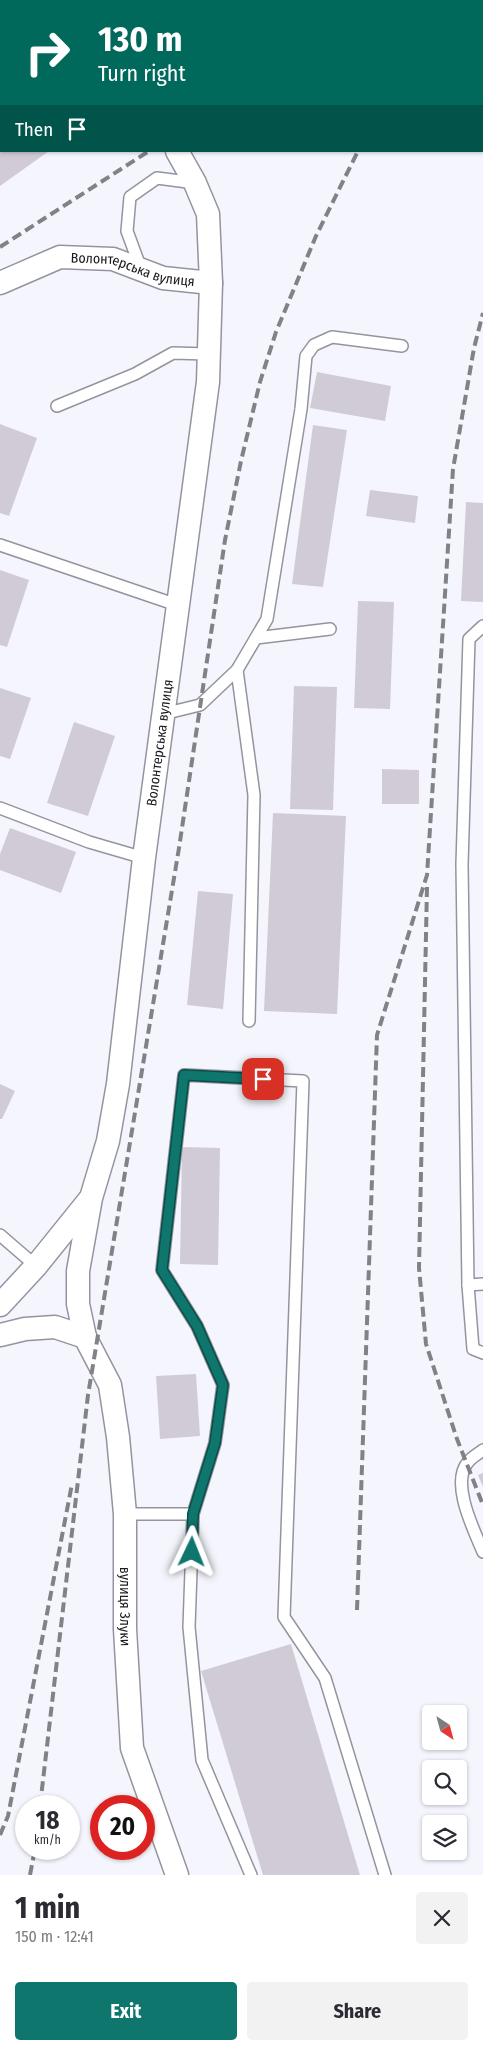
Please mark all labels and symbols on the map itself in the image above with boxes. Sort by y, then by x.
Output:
street label: Волонтерська вулиця [70,249,196,290]
street label: Волонтерська вулиця [143,678,177,807]
pin [242,1058,284,1100]
position arrow [165,1525,217,1577]
street label: вулиця Злуки [116,1567,134,1647]
north arrow [422,1705,468,1750]
speed limit sign: 20 [90,1795,155,1860]

